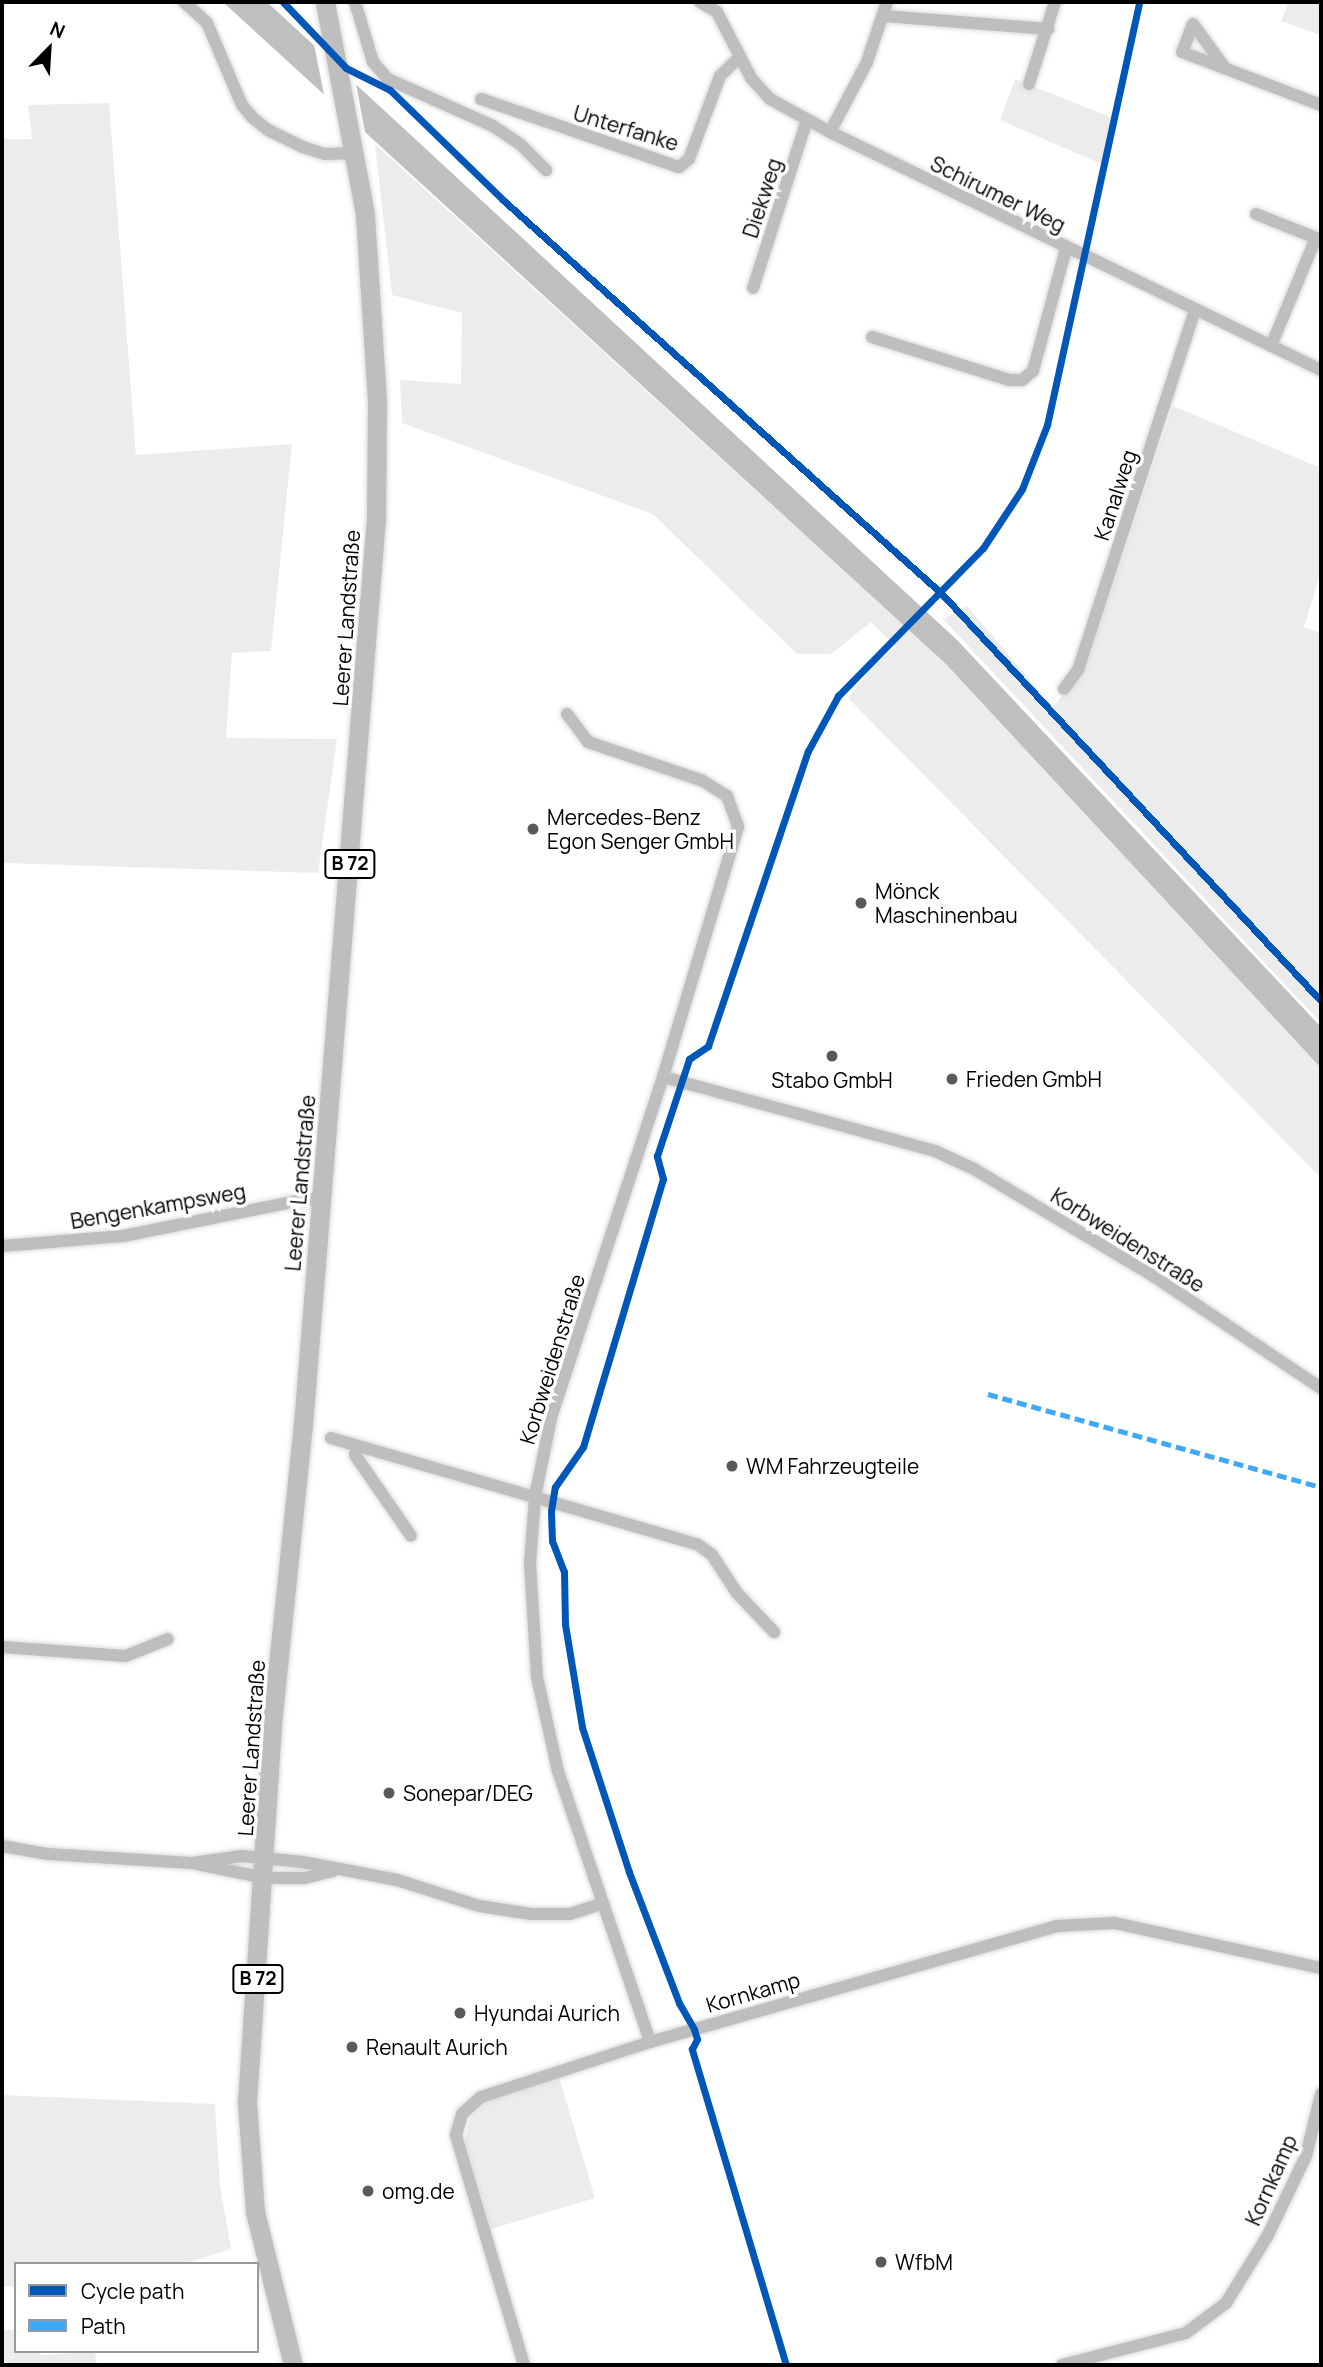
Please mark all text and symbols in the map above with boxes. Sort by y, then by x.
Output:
north arrow [14,14,84,84]
text: N [46,15,69,44]
street label: Unterfanke [570,100,682,156]
street label: Schirumer Weg [926,150,1070,238]
street label: Diekweg [737,155,787,241]
street label: Kanalweg [1089,447,1141,543]
street label: Leerer Landstraße [327,529,365,707]
place label: Mercedes-Benz Egon Senger GmbH [547,804,734,854]
marker: Mercedes-Benz Egon Senger GmbH [525,821,541,837]
road number: B 72 [324,848,376,880]
place label: Mönck Maschinenbau [875,878,1018,928]
marker: Mönck Maschinenbau [853,895,869,911]
marker: Stabo GmbH [824,1048,840,1064]
place label: Frieden GmbH [966,1066,1102,1092]
place label: Stabo GmbH [771,1067,893,1093]
marker: Frieden GmbH [944,1071,960,1087]
street label: Leerer Landstraße [280,1094,320,1272]
street label: Bengenkampsweg [68,1178,248,1234]
street label: Korbweidenstraße [1046,1183,1210,1297]
street label: Korbweidenstraße [514,1271,590,1447]
place label: WM Fahrzeugteile [746,1453,919,1479]
marker: WM Fahrzeugteile [724,1458,740,1474]
street label: Leerer Landstraße [232,1659,270,1837]
place label: Sonepar/DEG [403,1780,533,1806]
marker: Sonepar/DEG [381,1785,397,1801]
road number: B 72 [232,1964,284,1994]
street label: Kornkamp [703,1967,803,2017]
place label: Hyundai Aurich [474,2000,620,2026]
marker: Hyundai Aurich [452,2005,468,2021]
place label: Renault Aurich [366,2034,508,2060]
marker: Renault Aurich [344,2039,360,2055]
street label: Kornkamp [1240,2131,1302,2229]
place label: omg.de [382,2178,455,2204]
marker: omg.de [360,2183,376,2199]
place label: WfbM [895,2249,953,2275]
marker: WfbM [873,2254,889,2270]
legend [14,2262,259,2353]
text: Cycle path [81,2277,184,2305]
text: Path [81,2312,126,2340]

